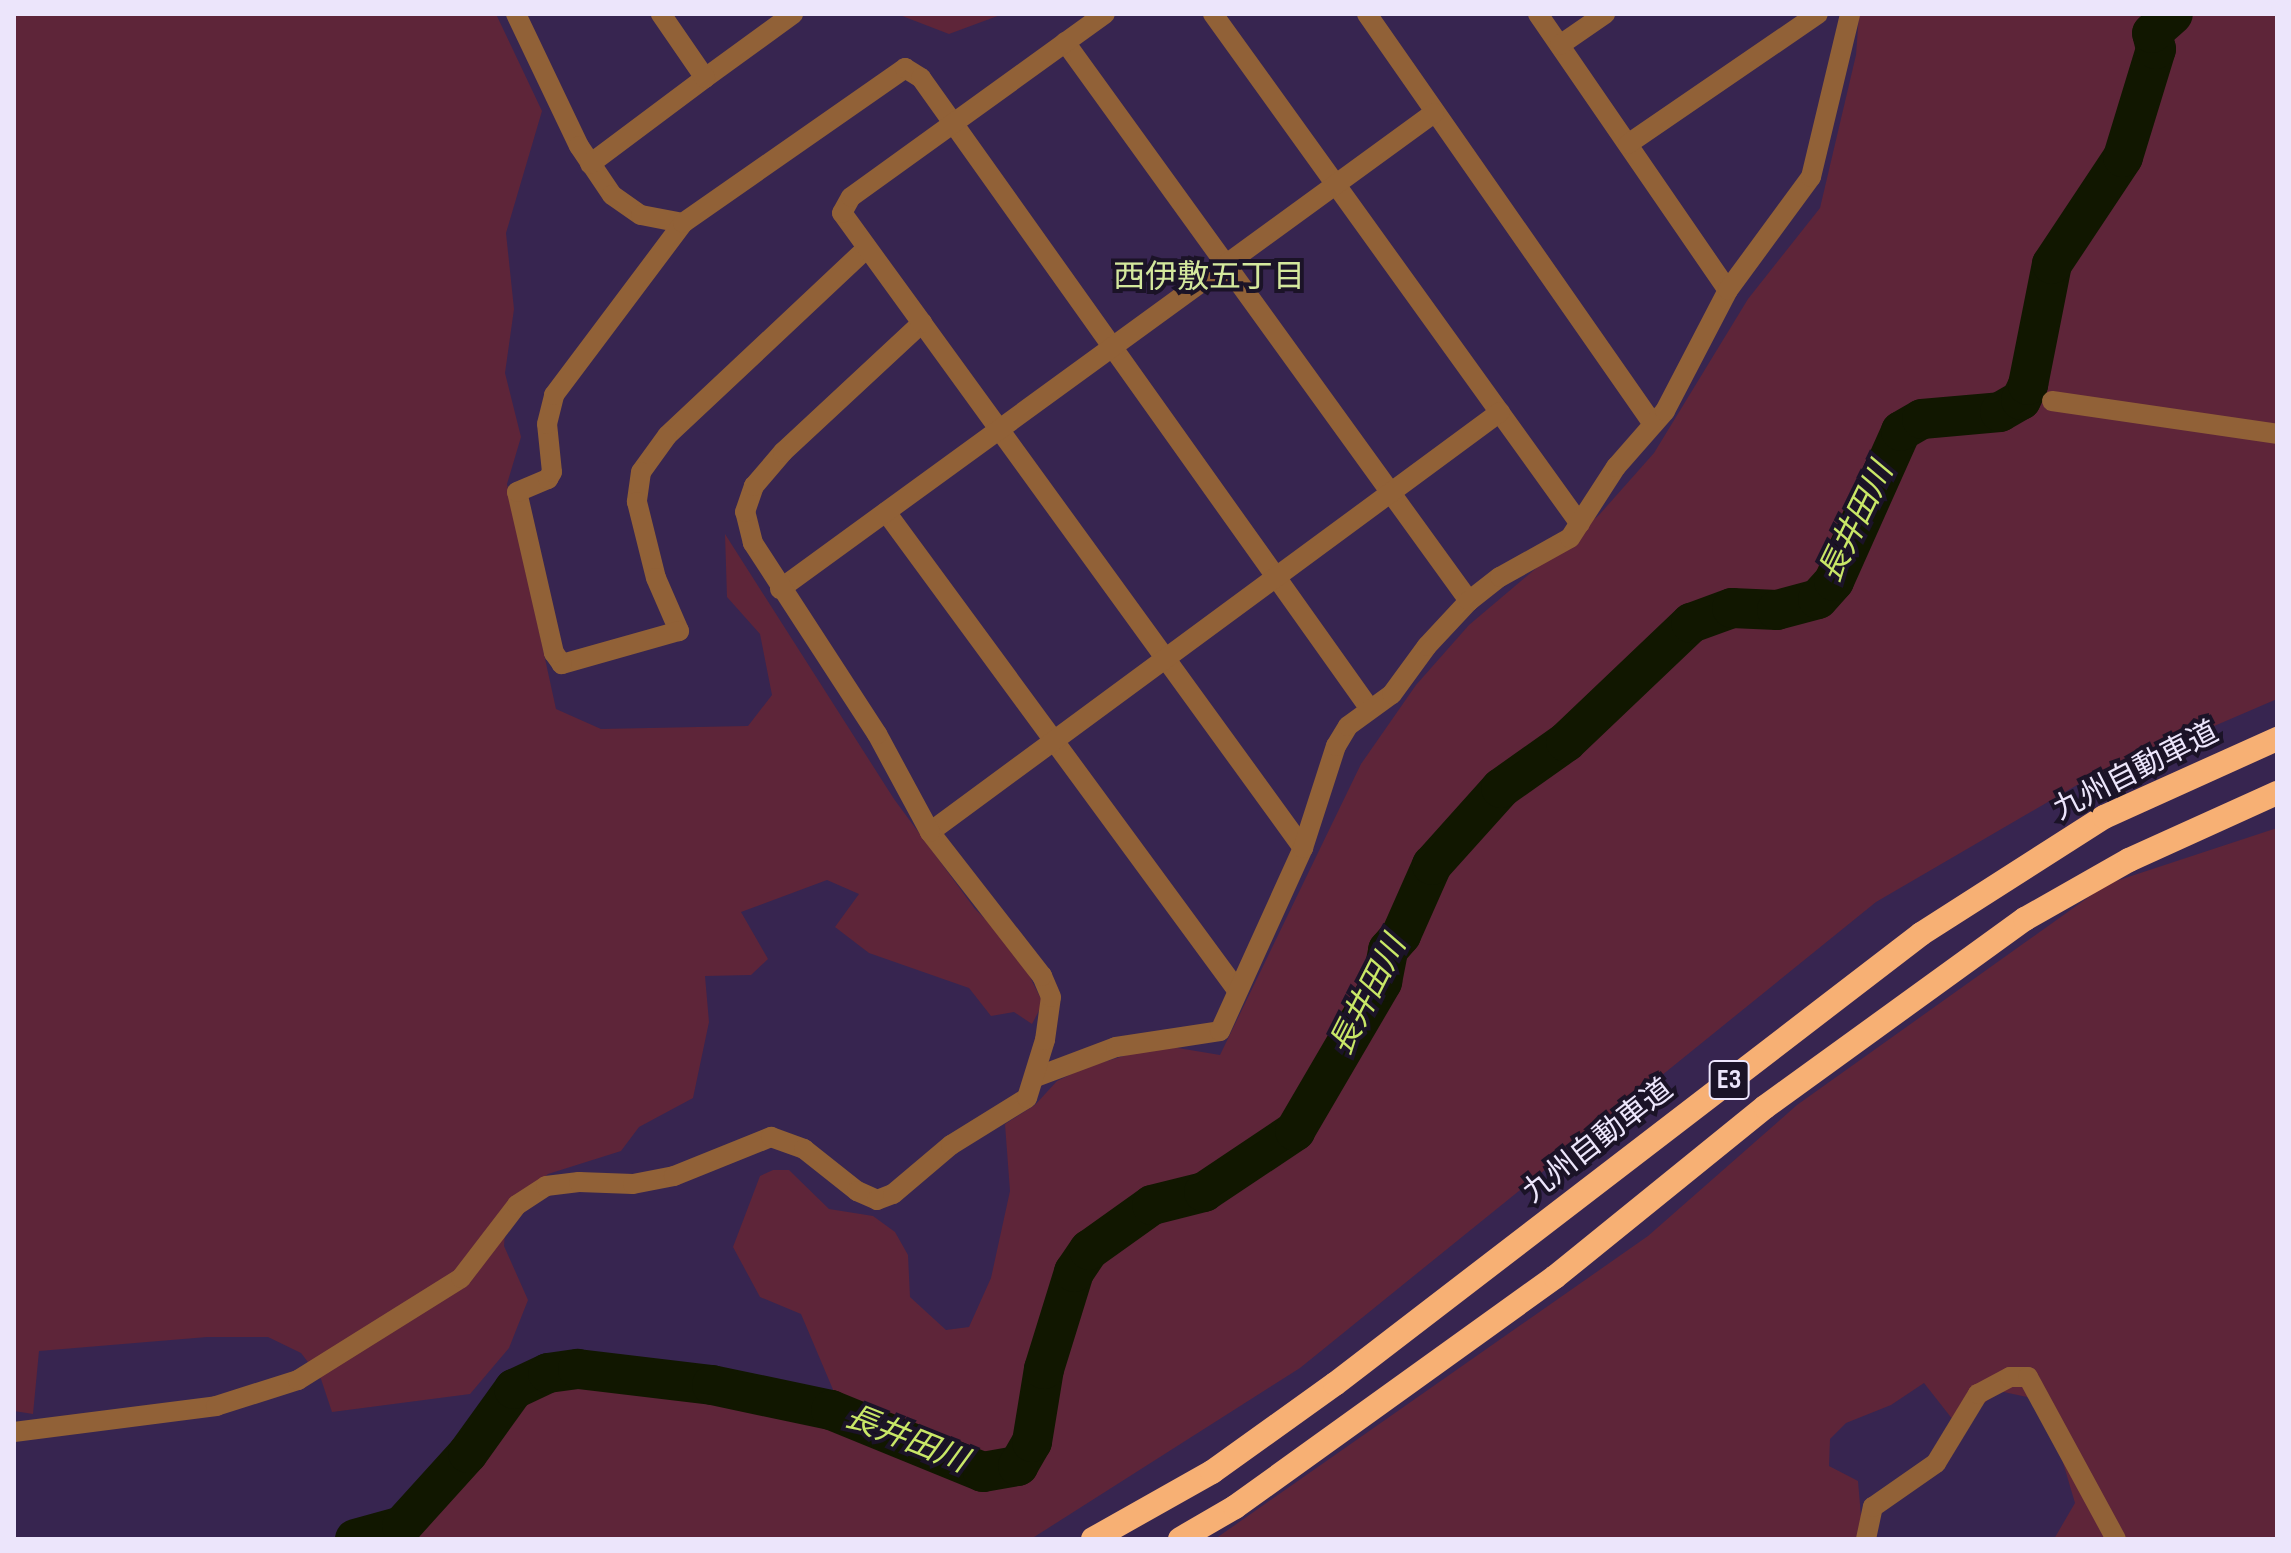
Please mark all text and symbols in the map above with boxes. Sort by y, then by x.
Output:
district label: 西伊敷五丁目 [1113,259,1305,297]
water label: 長井田川 [1812,457,1902,589]
street label: 九州自動車道 [2048,714,2224,828]
water label: 長井田川 [1323,930,1415,1062]
road number: E3 [1707,1056,1751,1104]
street label: 九州自動車道 [1516,1071,1680,1211]
water label: 長井田川 [839,1398,973,1482]

